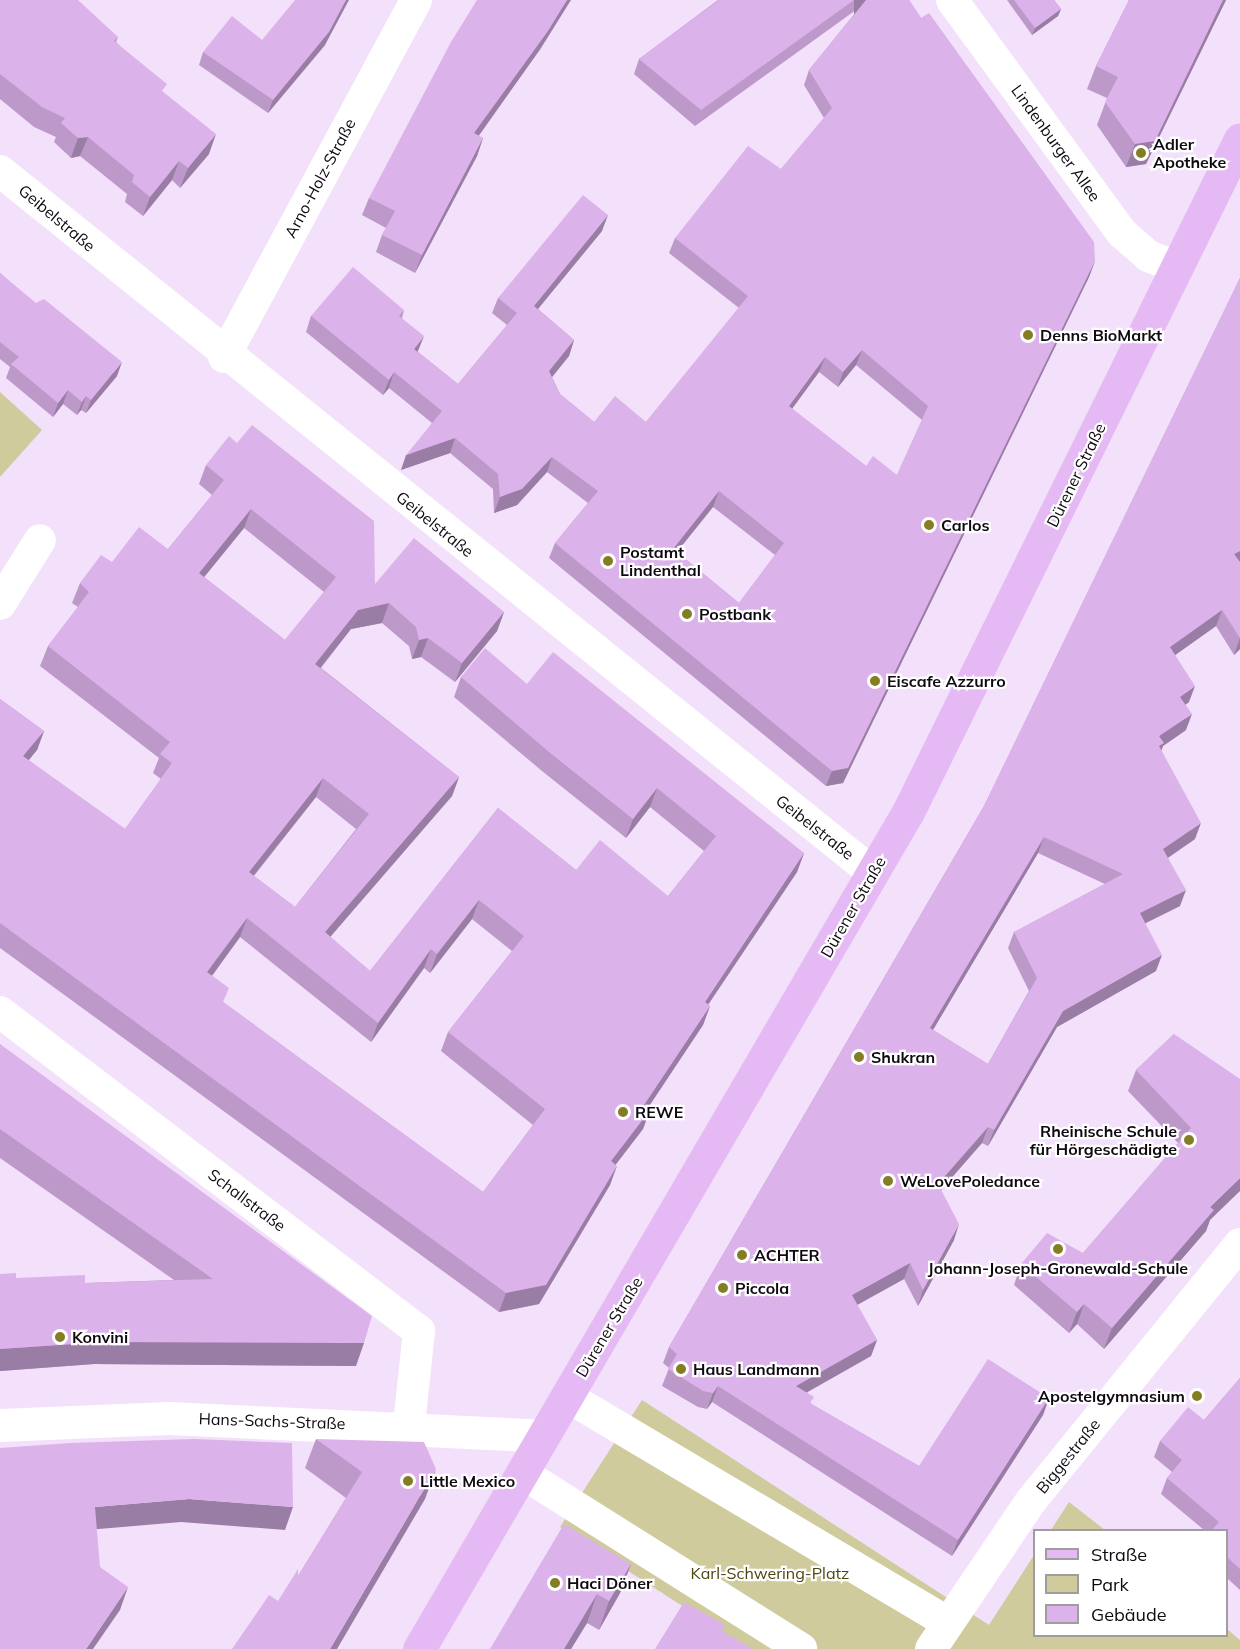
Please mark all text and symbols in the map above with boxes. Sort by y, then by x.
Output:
street label: Lindenburger Allee [1007,81,1105,205]
street label: Arno-Holz-Straße [280,115,360,241]
place label: Adler Apotheke [1153,134,1226,172]
marker: Adler Apotheke [1134,146,1148,160]
street label: Geibelstraße [15,180,99,256]
place label: Denns BioMarkt [1040,325,1162,345]
marker: Denns BioMarkt [1021,328,1035,342]
street label: Dürener Straße [1043,420,1109,530]
street label: Geibelstraße [392,487,478,561]
place label: Carlos [941,515,990,535]
marker: Carlos [922,518,936,532]
place label: Postamt Lindenthal [620,542,701,580]
marker: Postamt Lindenthal [601,554,615,568]
place label: Postbank [699,604,771,624]
marker: Postbank [680,607,694,621]
place label: Eiscafe Azzurro [887,671,1006,691]
marker: Eiscafe Azzurro [868,674,882,688]
street label: Geibelstraße [772,791,858,863]
street label: Dürener Straße [816,853,890,961]
place label: Shukran [871,1047,935,1067]
marker: Shukran [852,1050,866,1064]
place label: REWE [635,1102,683,1122]
marker: REWE [616,1105,630,1119]
place label: Rheinische Schule für Hörgeschädigte [1030,1121,1177,1159]
marker: Rheinische Schule für Hörgeschädigte [1182,1133,1196,1147]
street label: Schallstraße [204,1165,290,1235]
place label: WeLovePoledance [900,1171,1040,1191]
marker: WeLovePoledance [881,1174,895,1188]
marker: Johann-Joseph-Gronewald-Schule [1051,1242,1065,1256]
place label: ACHTER [754,1245,820,1265]
marker: ACHTER [735,1248,749,1262]
place label: Johann-Joseph-Gronewald-Schule [928,1258,1188,1278]
street label: Dürener Straße [572,1273,646,1381]
place label: Piccola [735,1278,789,1298]
marker: Piccola [716,1281,730,1295]
place label: Konvini [72,1327,128,1347]
marker: Konvini [53,1330,67,1344]
place label: Haus Landmann [693,1359,819,1379]
marker: Haus Landmann [674,1362,688,1376]
place label: Apostelgymnasium [1038,1386,1185,1406]
marker: Apostelgymnasium [1190,1389,1204,1403]
street label: Hans-Sachs-Straße [198,1409,346,1433]
street label: Biggestraße [1032,1415,1104,1497]
place label: Little Mexico [420,1471,515,1491]
marker: Little Mexico [401,1474,415,1488]
legend [1033,1529,1228,1637]
text: Straße [1091,1543,1147,1566]
park label: Karl-Schwering-Platz [691,1563,849,1583]
place label: Haci Döner [567,1573,652,1593]
text: Park [1091,1573,1129,1596]
marker: Haci Döner [548,1576,562,1590]
text: Gebäude [1091,1603,1167,1626]

